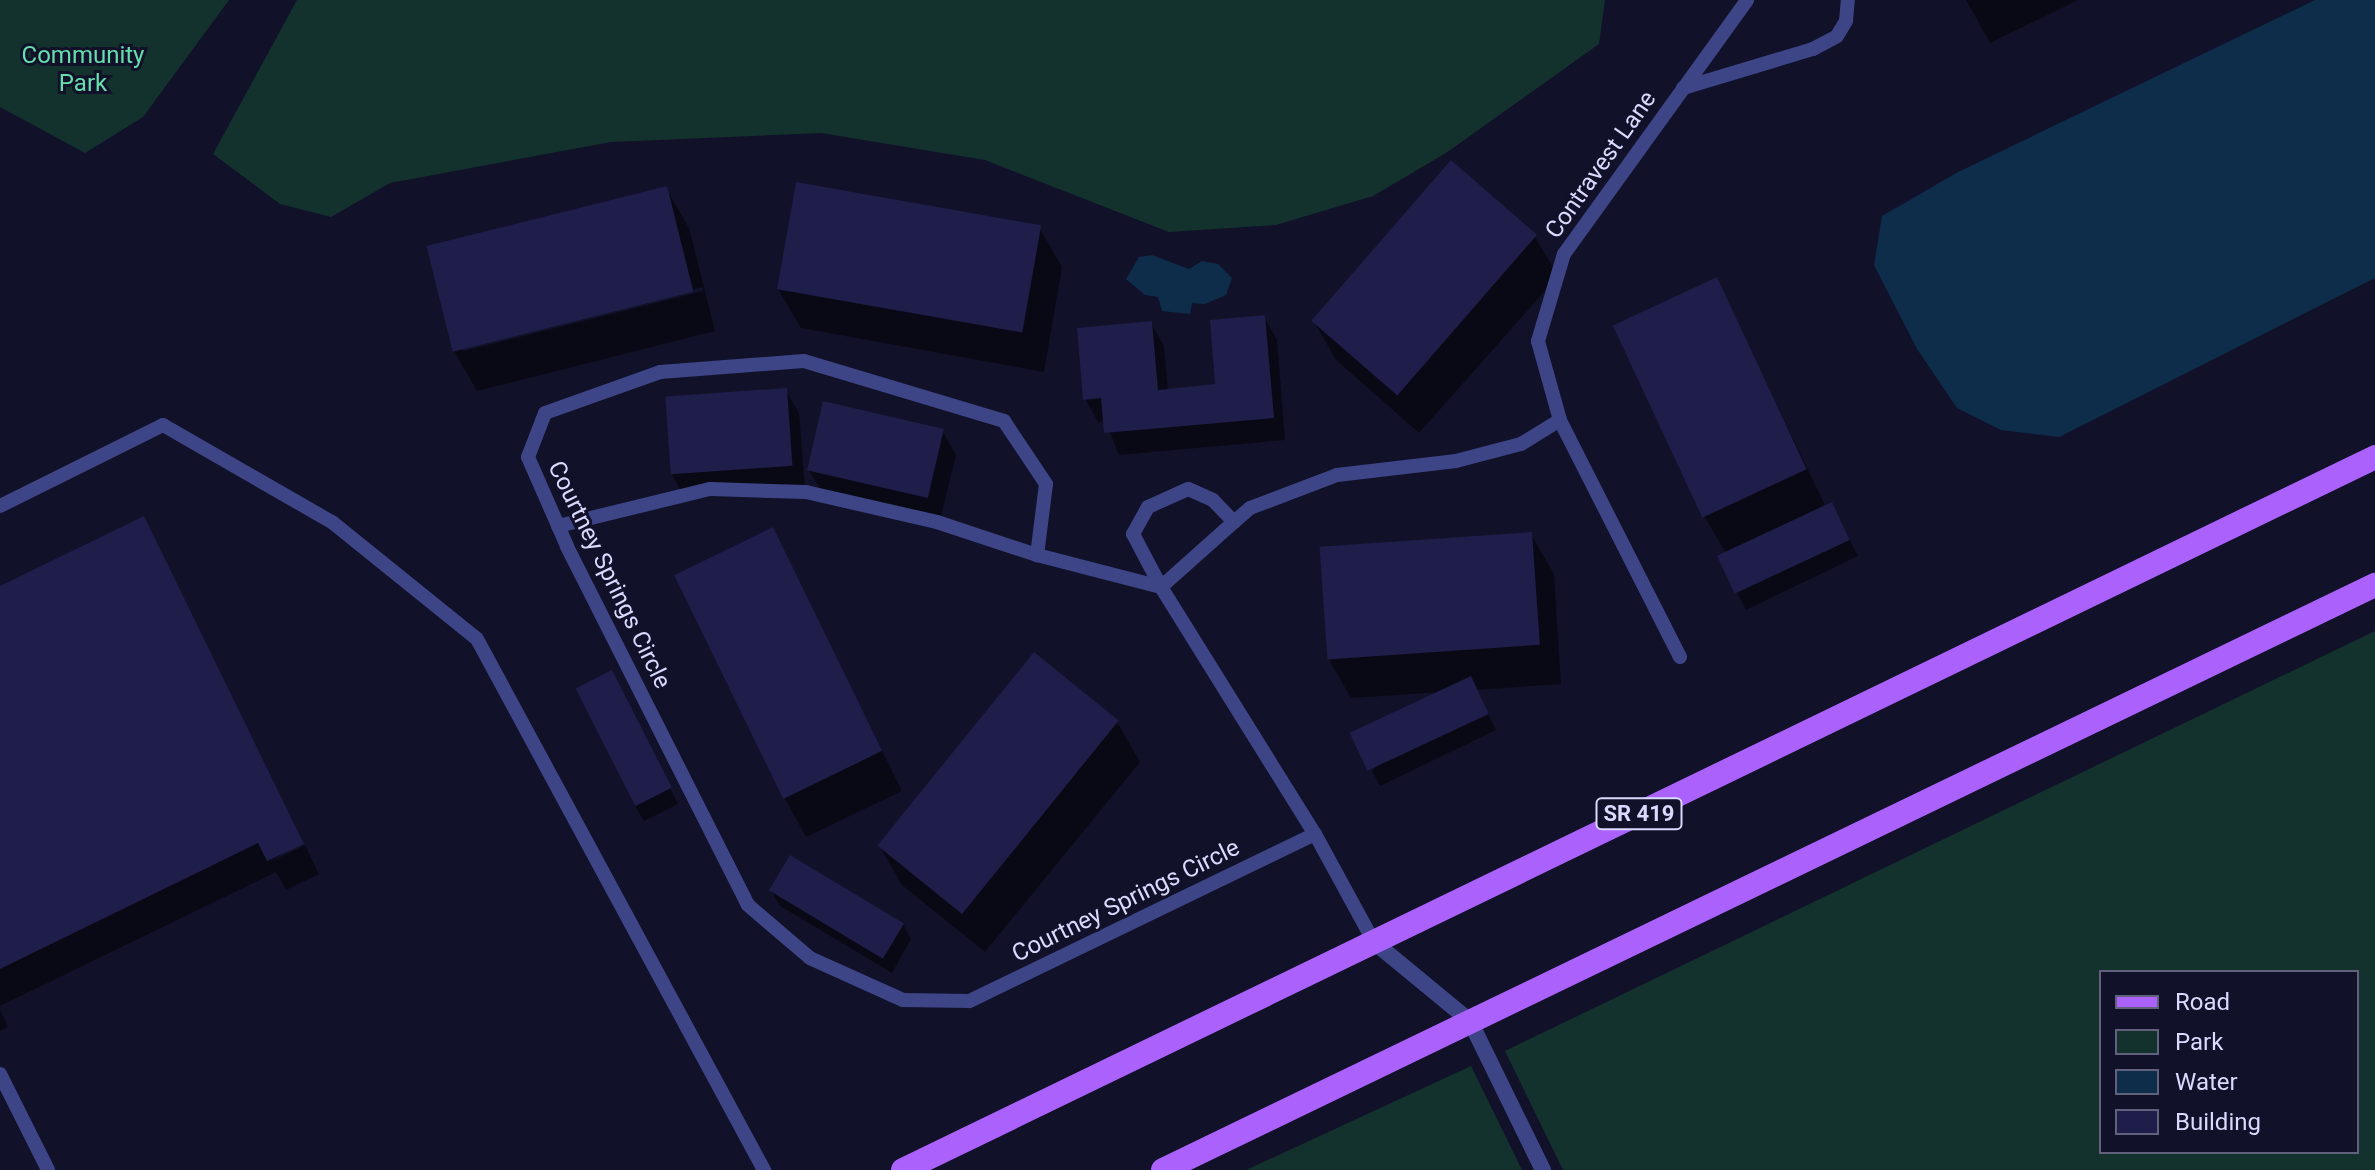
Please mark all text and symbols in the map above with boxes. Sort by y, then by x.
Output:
park label: Community Park [22,42,144,98]
street label: Contravest Lane [1540,86,1662,244]
street label: Courtney Springs Circle [541,457,677,693]
road number: SR 419 [1595,796,1683,832]
street label: Courtney Springs Circle [1008,833,1244,969]
legend [2099,970,2359,1154]
text: Road [2175,988,2230,1016]
text: Park [2175,1028,2223,1056]
text: Water [2175,1068,2238,1096]
text: Building [2175,1108,2261,1136]

